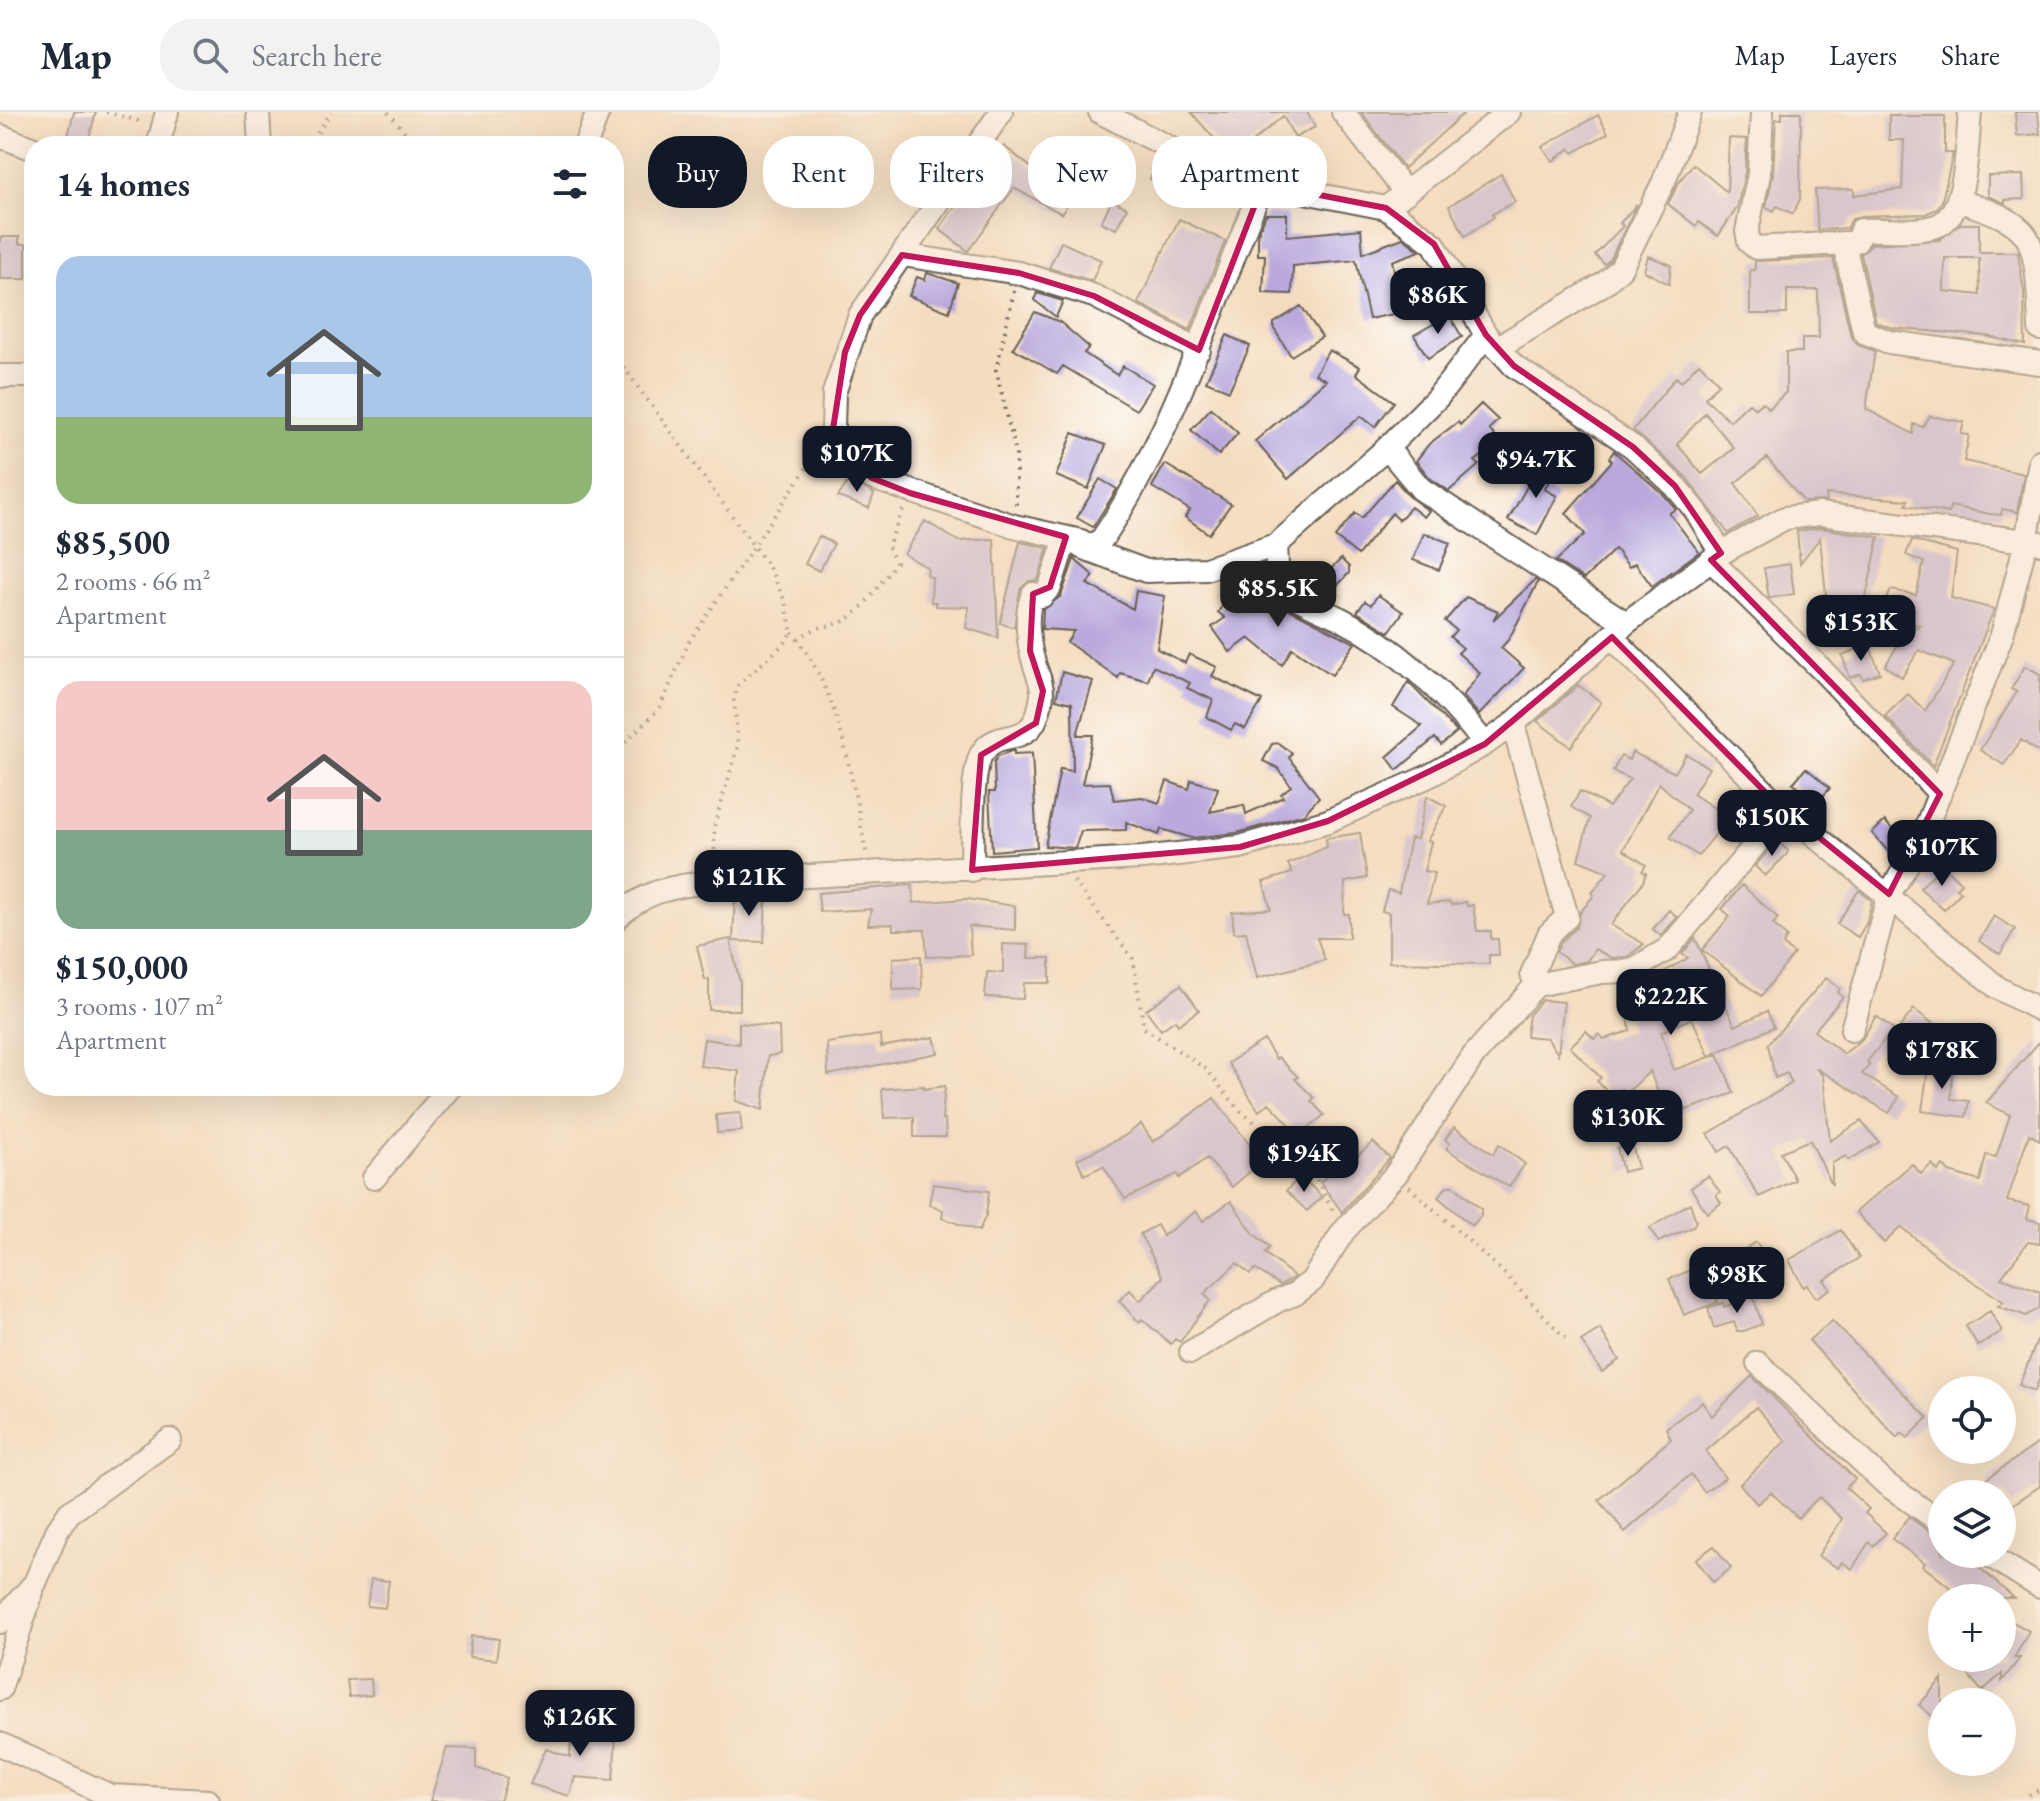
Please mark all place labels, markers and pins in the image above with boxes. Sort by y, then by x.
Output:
pin: $86K [1391,268,1485,336]
pin: $107K [801,426,913,494]
pin: $94.7K [1471,432,1601,500]
pin: $85.5K [1213,561,1343,629]
pin: $153K [1805,595,1917,663]
pin: $150K [1716,790,1828,858]
pin: $107K [1886,820,1998,888]
pin: $121K [693,850,805,918]
pin: $222K [1615,969,1727,1037]
pin: $178K [1886,1023,1998,1091]
pin: $130K [1572,1090,1684,1158]
pin: $194K [1248,1126,1360,1194]
pin: $98K [1690,1247,1784,1315]
pin: $126K [524,1690,636,1758]

